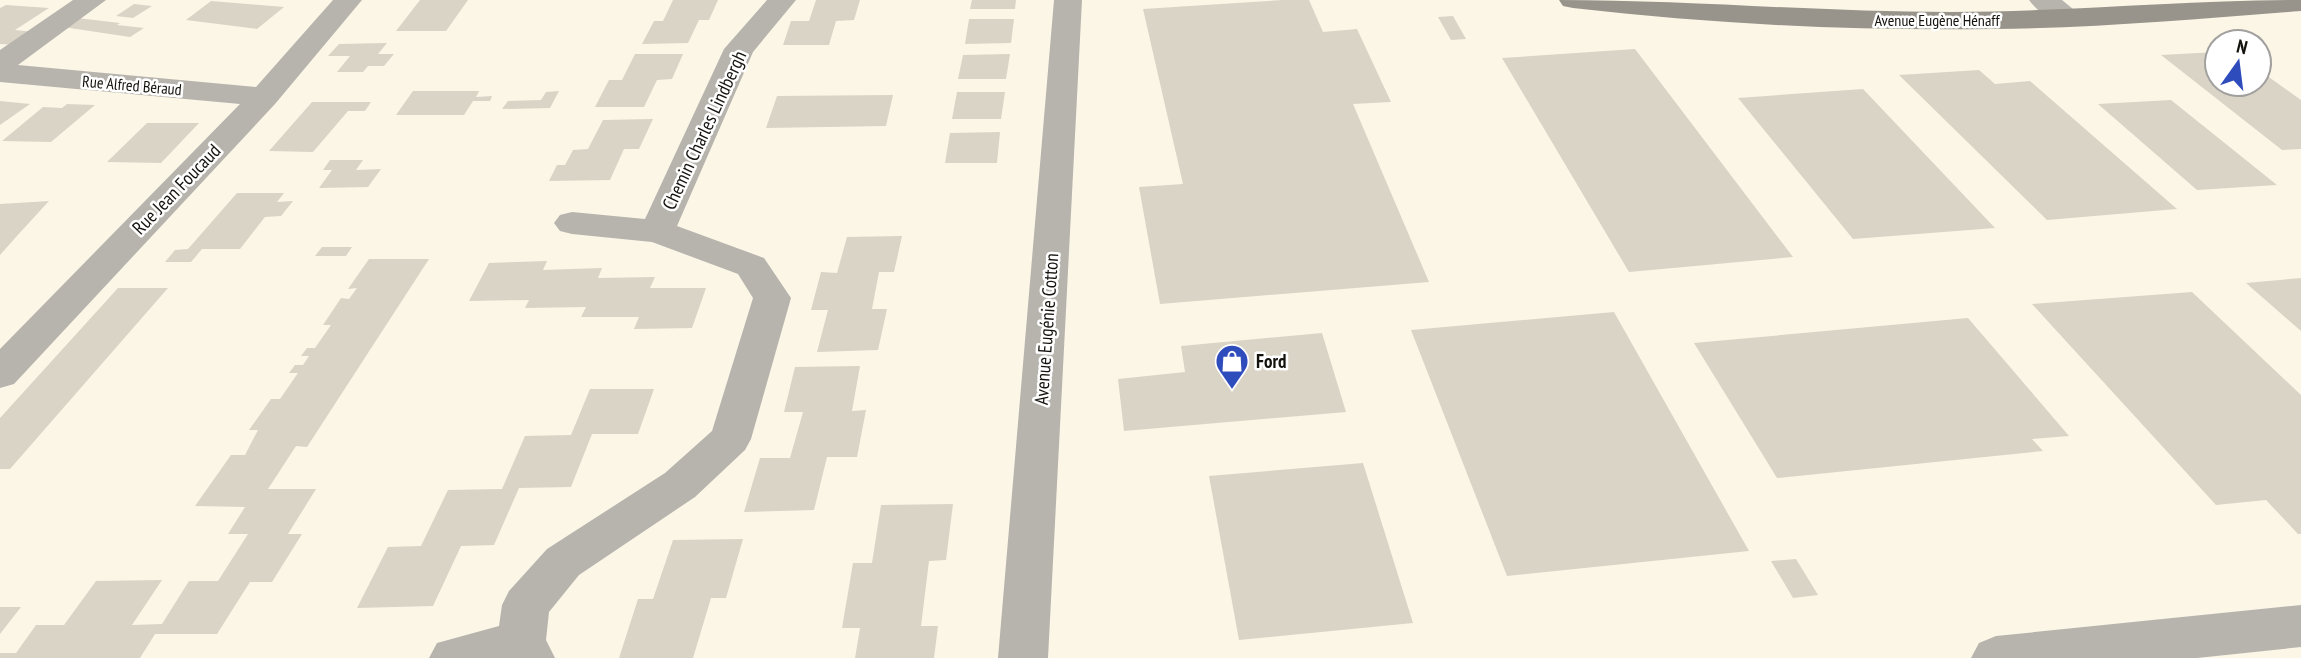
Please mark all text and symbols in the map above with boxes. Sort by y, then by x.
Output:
street label: Avenue Eugène Hénaff [1874,10,2000,30]
north arrow [2203,28,2273,98]
text: N [2234,34,2250,59]
street label: Chemin Charles Lindbergh [657,47,751,213]
street label: Rue Alfred Béraud [81,71,183,99]
street label: Rue Jean Foucaud [127,139,225,239]
street label: Avenue Eugénie Cotton [1029,252,1063,406]
shop icon: Ford [1213,342,1251,391]
place label: Ford [1256,349,1286,373]

